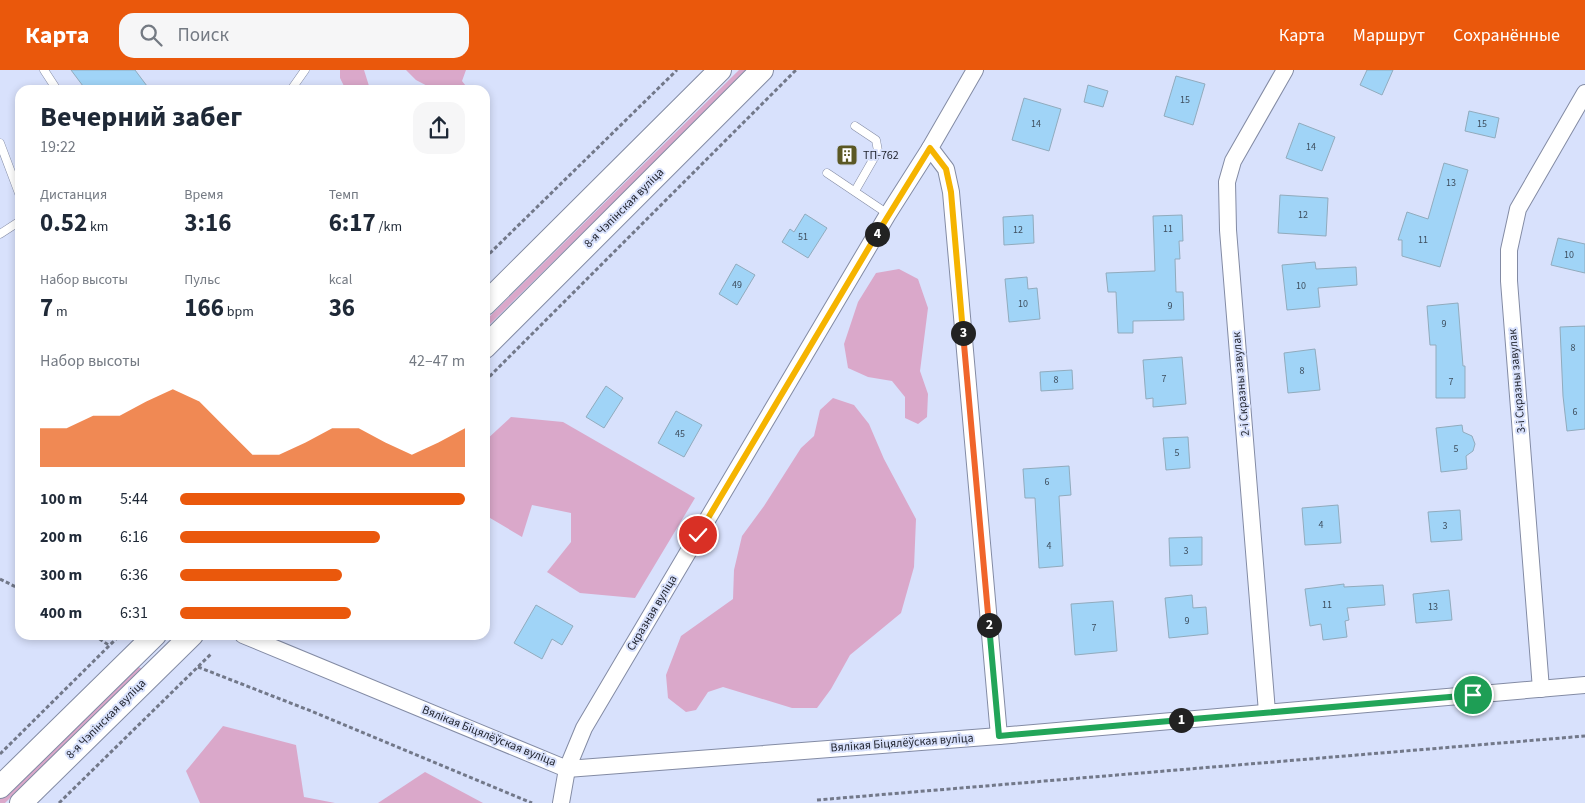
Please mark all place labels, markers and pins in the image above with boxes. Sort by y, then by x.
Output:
building icon: ТП-762 [835,143,859,167]
place label: ТП-762 [863,147,899,164]
pin: 4 [864,222,890,246]
pin: 3 [950,320,976,346]
pin [677,514,719,556]
pin: 2 [976,612,1002,638]
pin [1452,674,1494,716]
pin: 1 [1168,708,1194,732]

